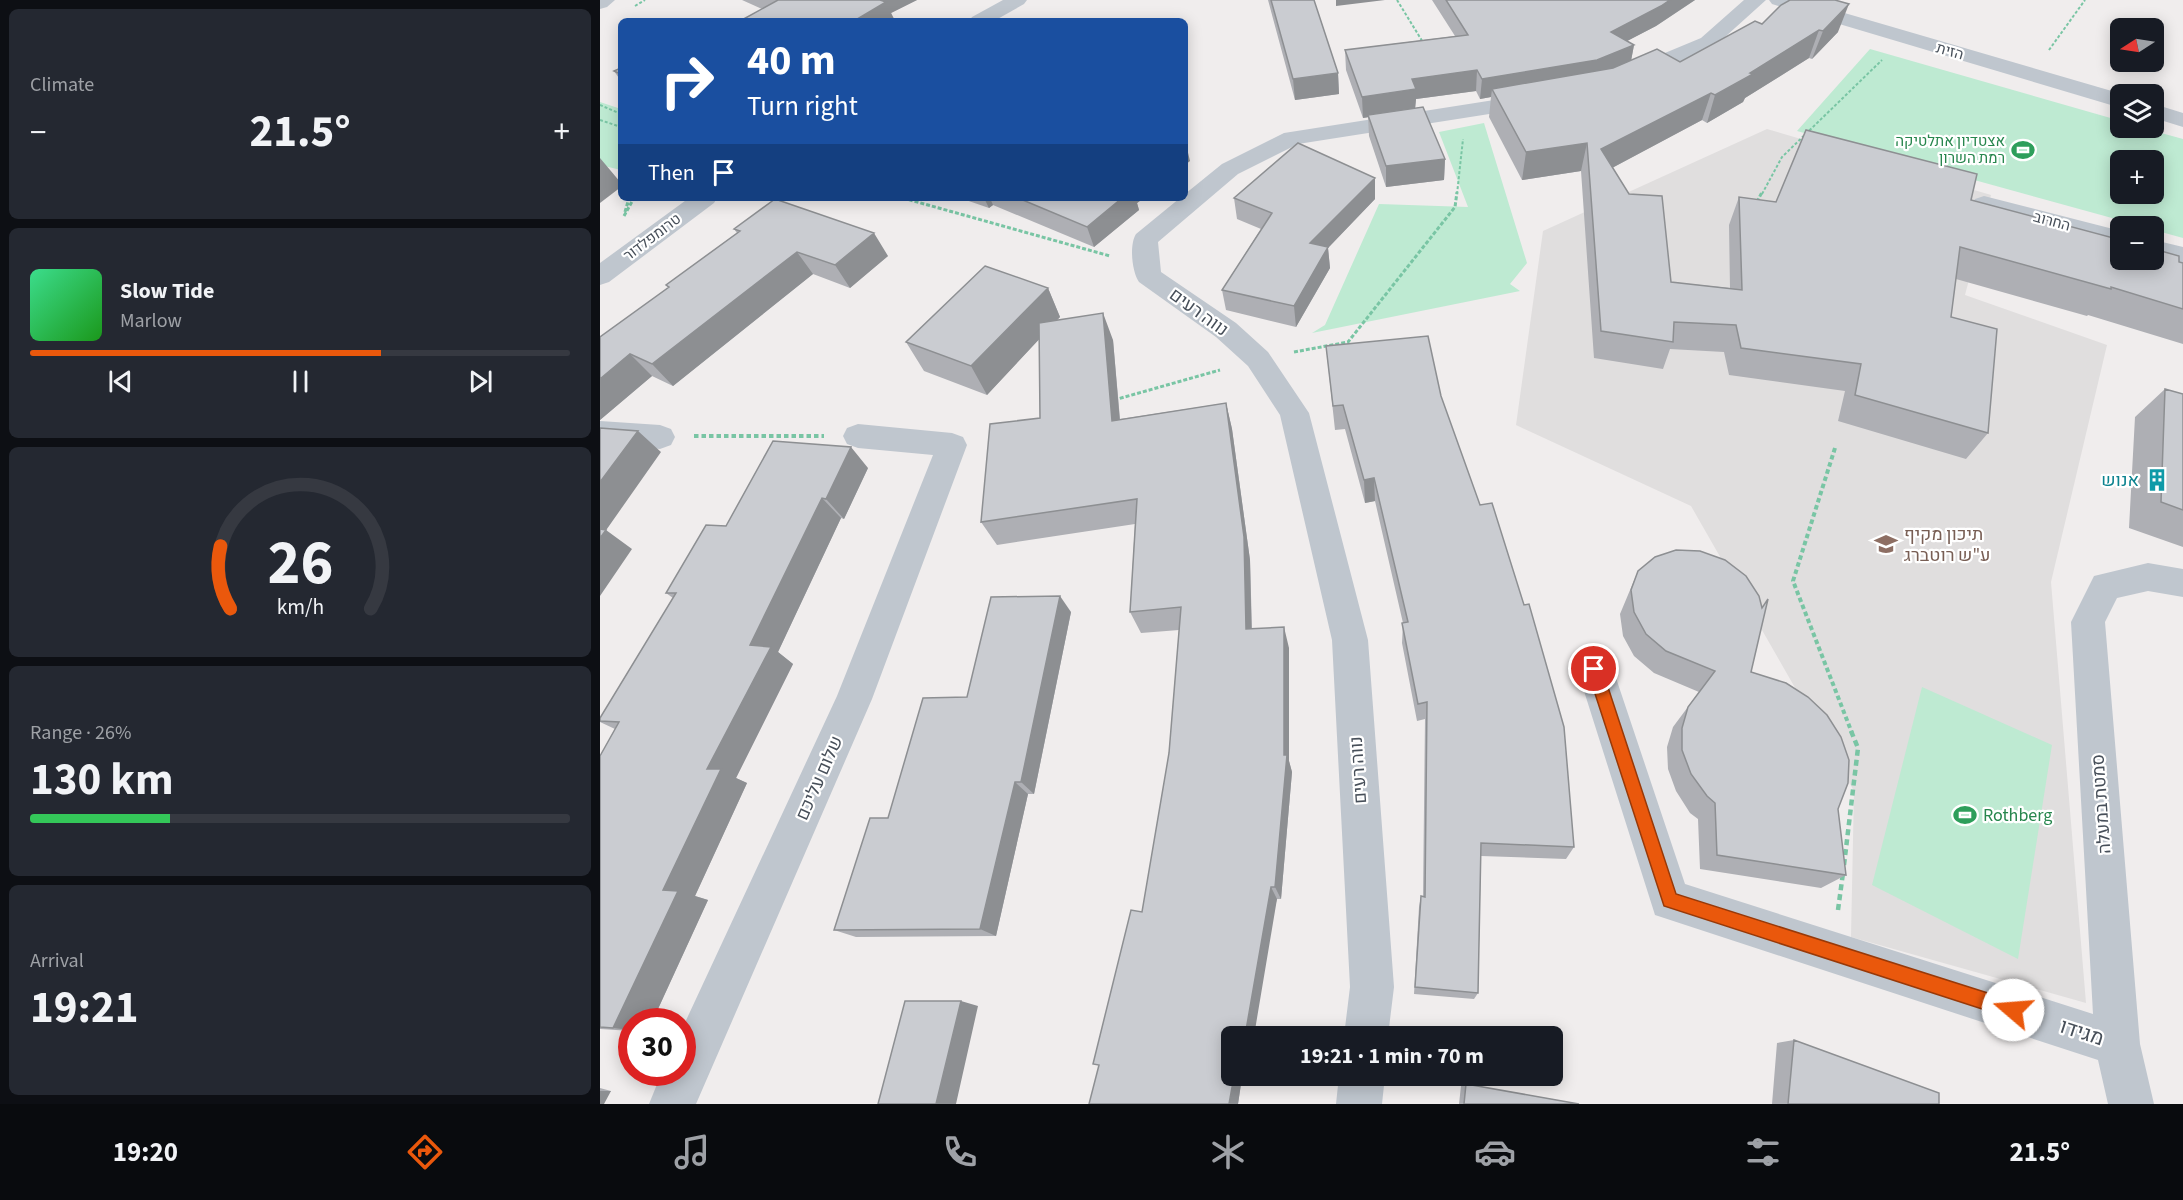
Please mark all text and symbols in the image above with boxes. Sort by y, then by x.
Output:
north arrow [2110,18,2164,72]
map controls [2110,18,2164,270]
text: 40 m [747,31,836,91]
street label: הזית [1934,38,1966,65]
icon: right [648,42,726,120]
text: Climate [30,71,94,99]
button: layers [2110,84,2164,138]
text: Turn right [747,87,858,126]
text: 21.5° [249,100,351,164]
text: − [30,109,46,156]
text: + [554,109,570,156]
place label: אצטדיון אתלטיקה רמת השרון [1895,131,2005,169]
sports icon: אצטדיון אתלטיקה רמת השרון [2010,137,2036,163]
button: + [2110,150,2164,204]
icon: arrive [707,156,740,189]
text: Then [648,157,695,189]
street label: החרוב [2031,206,2073,236]
street label: טרומפלדור [619,209,685,266]
button: − [2110,216,2164,270]
text: Slow Tide [120,275,214,307]
street label: נווה רעים [1164,282,1233,342]
text: Marlow [120,307,182,335]
icon: previous [104,365,137,398]
icon: pause [284,365,317,398]
icon: next [464,365,497,398]
building icon: אנוש [2144,467,2170,493]
place label: אנוש [2101,468,2139,493]
text: 26 [267,519,333,608]
place label: תיכון מקיף ע"ש רוטברג [1904,522,1991,568]
school or university icon: תיכון מקיף ע"ש רוטברג [1873,531,1899,557]
text: km/h [276,592,324,623]
pin [1568,643,1619,694]
icon: arrive [1577,652,1610,685]
text: Range · 26% [30,719,131,747]
street label: שלום עליכם [790,732,849,824]
street label: נווה רעים [1344,735,1373,804]
text: 130 km [30,748,174,812]
street label: סמטת במעלה [2086,753,2117,855]
sports icon: Rothberg [1952,802,1978,828]
place label: Rothberg [1983,803,2052,828]
text: Arrival [30,947,84,975]
text: 19:21 [30,976,139,1040]
position arrow [1981,978,2045,1042]
speed limit sign: 30 [618,1008,696,1086]
street label: מגידו [2056,1011,2108,1053]
text: 19:21 · 1 min · 70 m [1300,1040,1484,1072]
icon: directions [404,1131,446,1173]
icon: music [671,1131,713,1173]
icon: phone [939,1131,981,1173]
icon: climate [1207,1131,1249,1173]
icon: car [1474,1131,1516,1173]
icon: filters [1742,1131,1784,1173]
text: 19:20 [113,1133,178,1172]
text: 21.5° [2009,1133,2070,1172]

